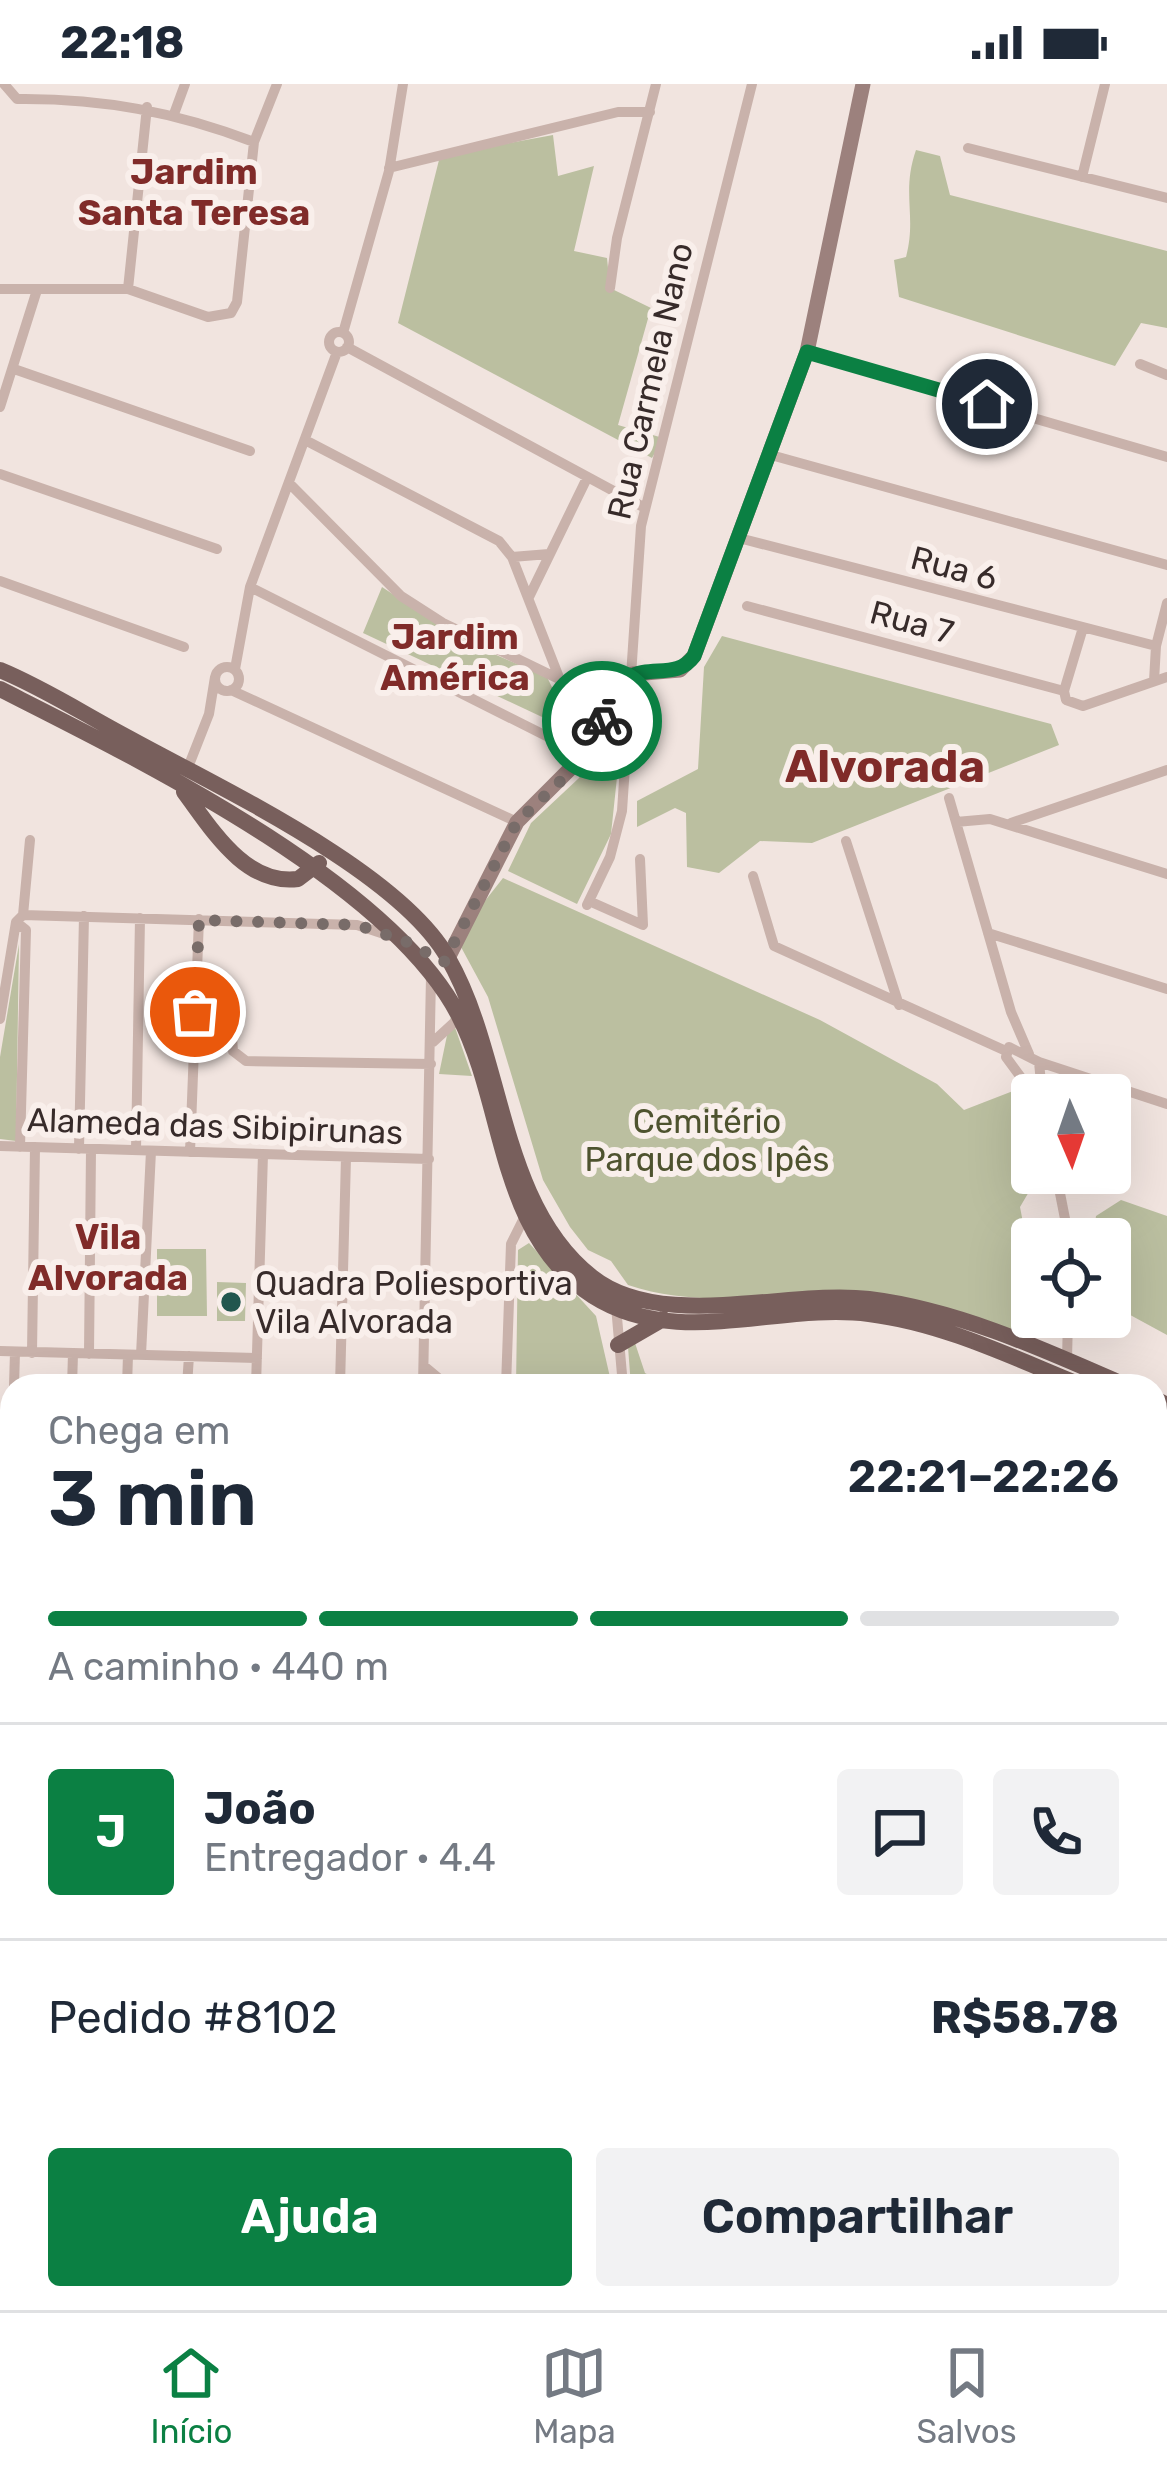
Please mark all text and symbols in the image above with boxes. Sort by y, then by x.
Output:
text: 22:18 [60,16,184,69]
district label: Jardim Santa Teresa [78,150,310,234]
street label: Rua Carmela Nano [599,239,701,523]
pin [936,353,1038,455]
icon: home [954,371,1020,437]
street label: Rua 6 [907,538,1001,598]
street label: Rua 7 [866,592,958,652]
district label: Jardim América [380,615,530,699]
courier [542,661,662,781]
icon: bike [569,688,635,754]
district label: Alvorada [785,740,985,793]
pin [144,961,246,1063]
icon: bag [162,979,228,1045]
north arrow [1011,1074,1131,1194]
map controls [1011,1074,1131,1338]
street label: Alameda das Sibipirunas [26,1100,404,1152]
park label: Cemitério Parque dos Ipês [585,1102,829,1179]
district label: Vila Alvorada [28,1215,188,1299]
button: locate [1011,1218,1131,1338]
place label: Quadra Poliesportiva Vila Alvorada [255,1264,573,1341]
marker: Quadra Poliesportiva Vila Alvorada [218,1289,244,1315]
text: Chega em [48,1408,230,1454]
text: 22:21–22:26 [848,1450,1119,1503]
text: 3 min [48,1452,257,1545]
text: A caminho · 440 m [48,1644,389,1690]
button: chat [837,1769,963,1895]
button: phone [993,1769,1119,1895]
text: João [204,1782,316,1835]
text: J [96,1805,126,1858]
text: Entregador · 4.4 [204,1835,496,1881]
text: Pedido #8102 [48,1991,337,2044]
text: R$58.78 [931,1991,1119,2044]
button: Ajuda [48,2148,572,2286]
button: Compartilhar [596,2148,1119,2286]
tab: Início [150,2340,233,2451]
tab: Mapa [533,2340,616,2451]
tab: Salvos [916,2340,1017,2451]

